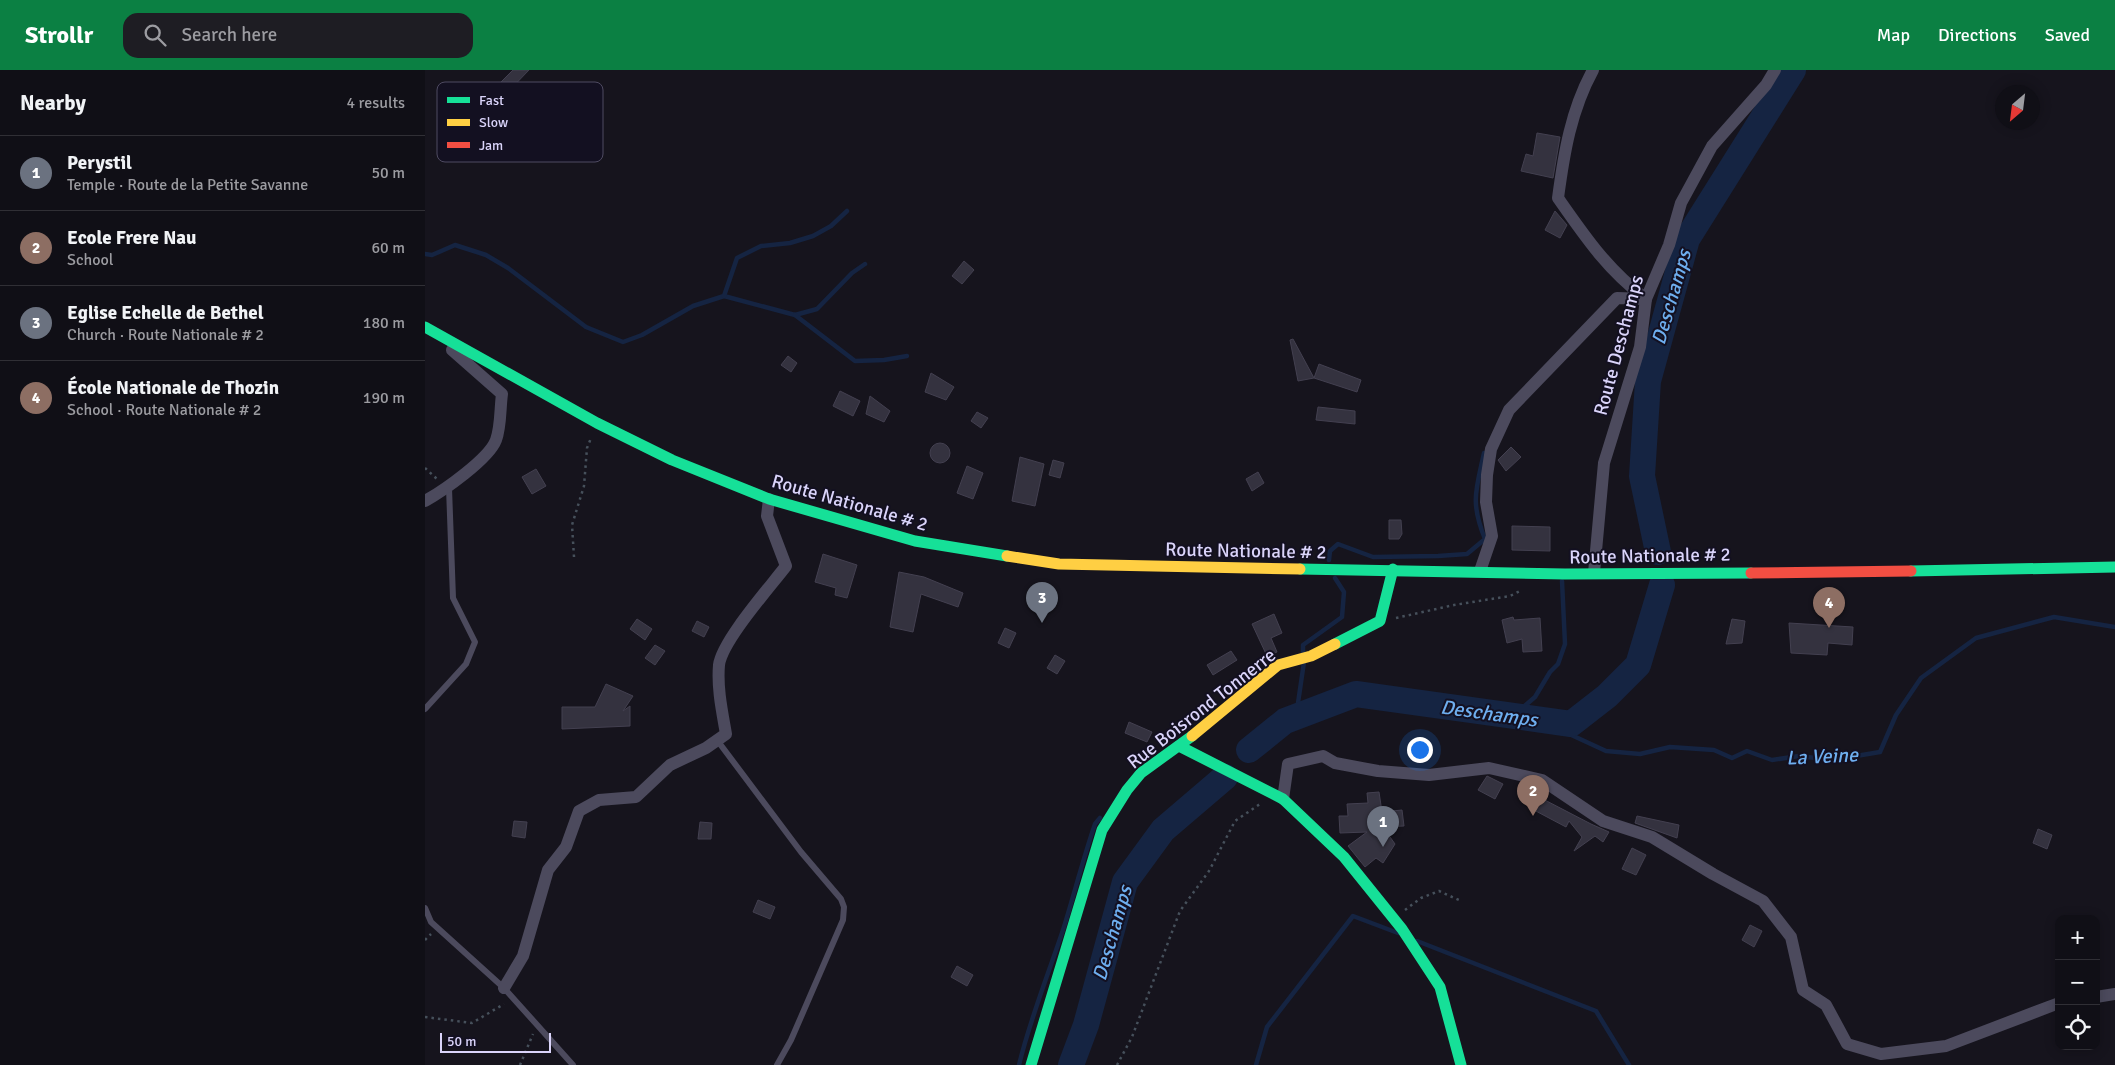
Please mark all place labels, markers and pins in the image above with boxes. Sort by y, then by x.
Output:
pin: 3 [1026,582,1058,623]
pin: 4 [1813,587,1845,628]
pin: 2 [1517,775,1549,816]
pin: 1 [1367,806,1399,847]

